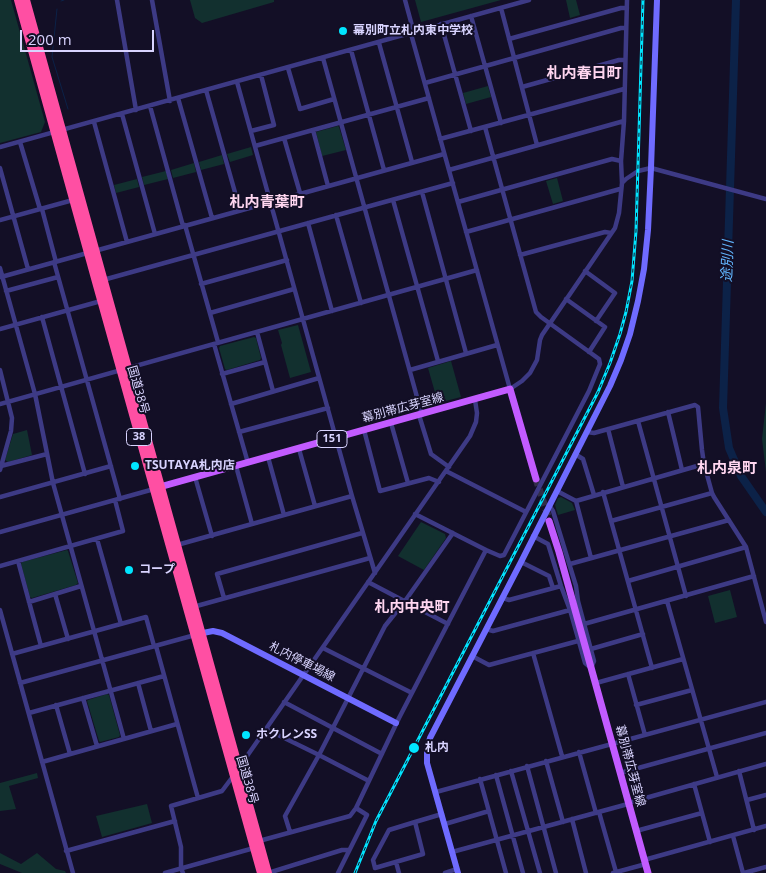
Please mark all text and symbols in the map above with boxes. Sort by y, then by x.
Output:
scale bar [22,20,156,52]
place label: 幕別町立札内東中学校 [353,24,473,38]
marker: 幕別町立札内東中学校 [337,25,349,37]
text: 200 m [28,29,72,49]
district label: 札内春日町 [547,65,621,83]
district label: 札内青葉町 [230,194,304,212]
water label: 途別川 [719,240,737,282]
street label: 国道38号 [124,364,152,416]
street label: 幕別帯広芽室線 [361,390,445,426]
road number: 38 [126,428,152,446]
road number: 151 [317,430,347,448]
place label: TSUTAYA札内店 [145,459,235,473]
marker: TSUTAYA札内店 [129,460,141,472]
district label: 札内泉町 [697,460,757,478]
place label: コープ [139,563,175,577]
marker: コープ [123,564,135,576]
district label: 札内中央町 [375,599,449,617]
street label: 札内停車場線 [267,639,337,685]
street label: 幕別帯広芽室線 [612,724,648,808]
place label: ホクレンSS [256,728,317,742]
marker: ホクレンSS [240,729,252,741]
marker: 札内 [407,741,421,755]
place label: 札内 [425,741,449,755]
street label: 国道38号 [233,754,261,806]

